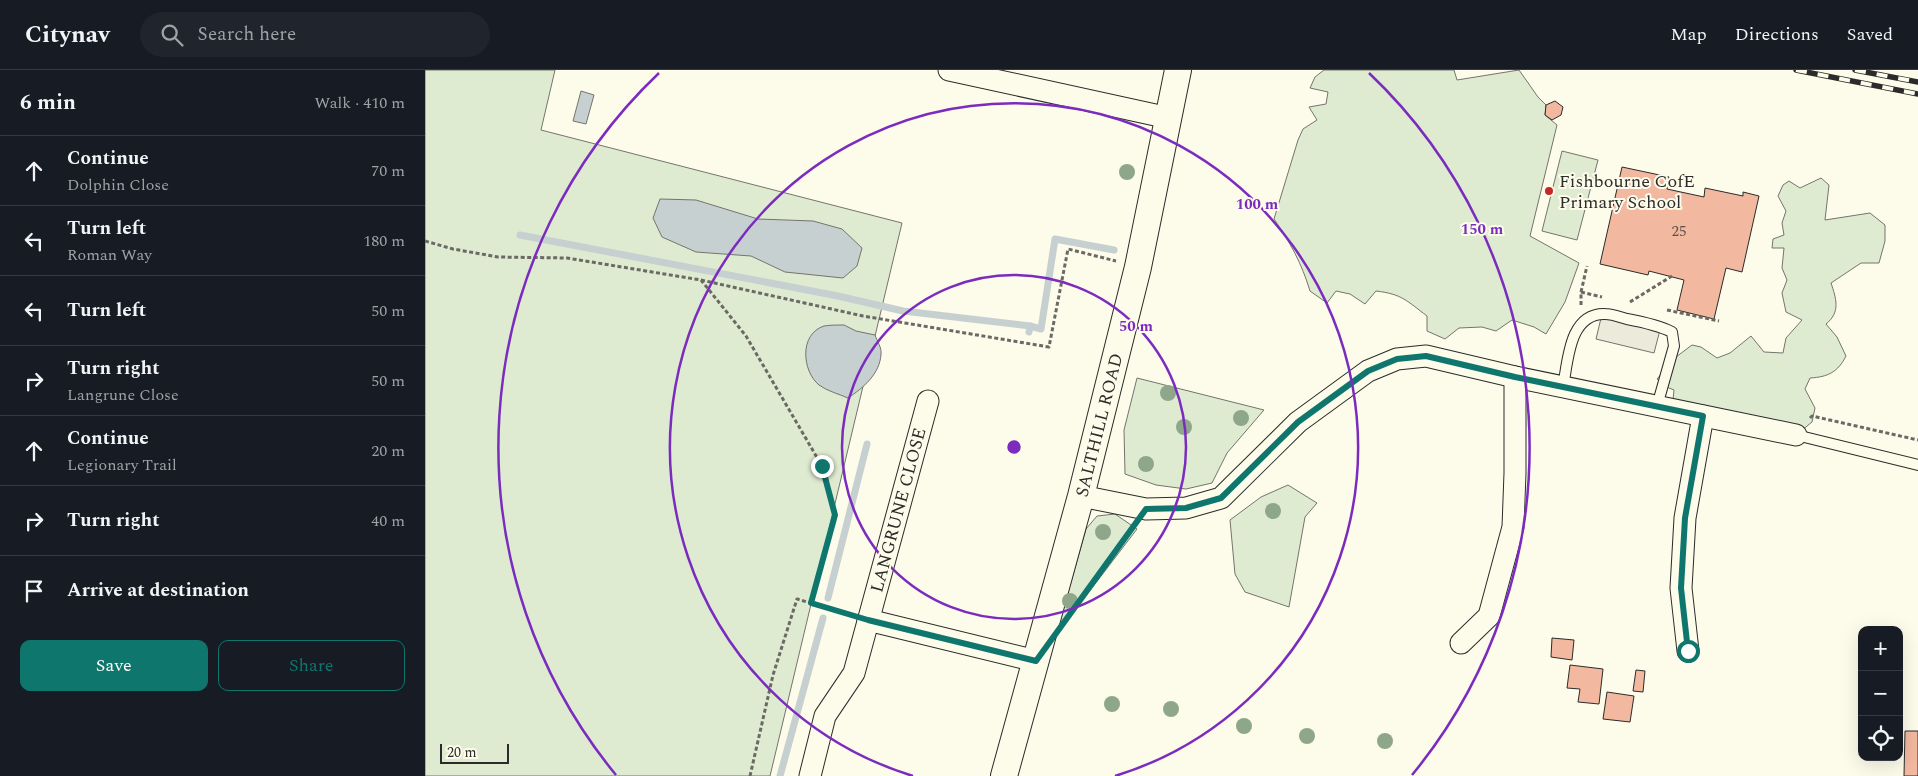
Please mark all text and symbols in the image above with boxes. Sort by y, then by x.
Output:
search box [140,12,490,57]
text: Citynav [25,17,110,53]
text: Search here [198,20,296,49]
icon: search [158,21,186,49]
text: Map [1671,21,1707,48]
text: Directions [1735,21,1819,48]
text: Saved [1847,21,1893,48]
text: 6 min [20,87,76,119]
text: Walk · 410 m [314,91,405,115]
text: Continue [67,144,149,173]
icon: ahead [20,157,48,185]
text: 70 m [371,159,405,183]
place label: Fishbourne CofE Primary School [1559,168,1695,216]
text: Dolphin Close [67,173,169,197]
marker: Fishbourne CofE Primary School [1543,185,1555,197]
text: 100 m [1236,193,1279,216]
text: Turn left [67,214,146,243]
text: 150 m [1461,218,1504,241]
house number: 25 [1671,220,1687,243]
icon: left [20,227,48,255]
text: 180 m [363,229,405,253]
text: Roman Way [67,243,152,267]
text: Turn left [67,296,146,325]
icon: left [20,297,48,325]
text: 50 m [371,299,405,323]
text: 50 m [1119,315,1154,338]
street label: SALTHILL ROAD [1069,350,1130,500]
text: Turn right [67,354,160,383]
icon: right [20,367,48,395]
text: 50 m [371,369,405,393]
text: Langrune Close [67,383,179,407]
text: Continue [67,424,149,453]
street label: LANGRUNE CLOSE [864,425,933,596]
icon: ahead [20,437,48,465]
centre of rings [1005,438,1023,456]
text: 20 m [371,439,405,463]
text: Legionary Trail [67,453,177,477]
route end [811,455,834,478]
text: Turn right [67,506,160,535]
icon: right [20,507,48,535]
text: 40 m [371,509,405,533]
text: Arrive at destination [67,576,249,605]
icon: arrive [20,577,48,605]
map controls [1858,626,1903,761]
button: + [1858,626,1903,671]
button: Save [20,640,208,691]
button: Share [218,640,405,691]
route start [1677,640,1700,663]
button: − [1858,671,1903,716]
button: locate [1858,716,1903,761]
scale bar [440,741,509,764]
text: 20 m [447,742,477,763]

